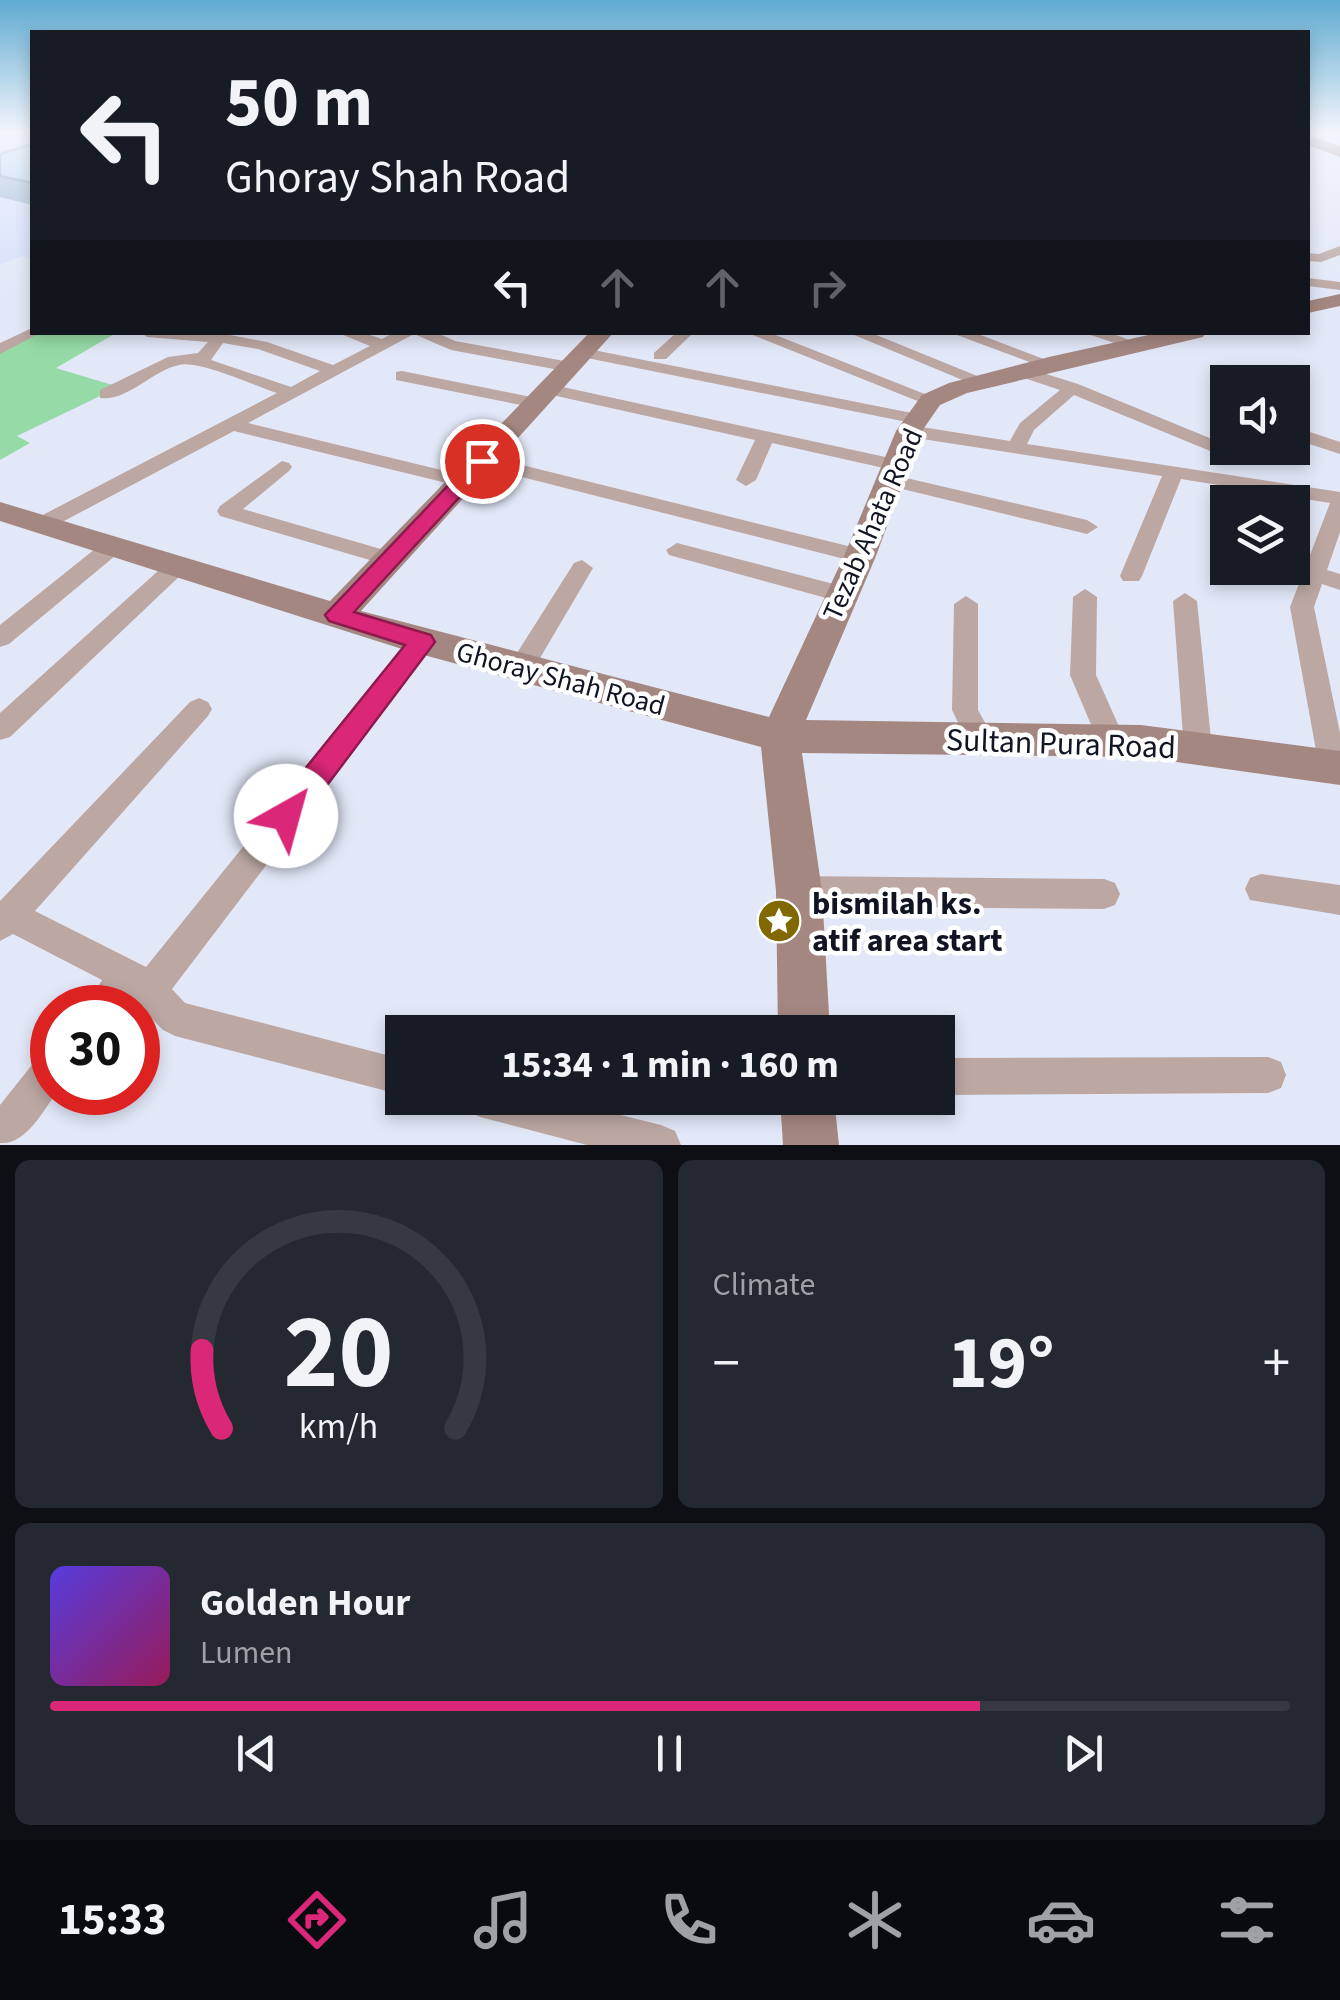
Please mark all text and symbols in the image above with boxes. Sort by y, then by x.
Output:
text: 50 m [225,53,373,153]
icon: left [60,70,190,200]
text: Ghoray Shah Road [225,146,570,210]
icon: left [485,260,540,315]
icon: ahead [590,260,645,315]
icon: ahead [695,260,750,315]
icon: right [800,260,855,315]
map controls [1210,365,1310,585]
button: sound [1210,365,1310,465]
pin [440,419,525,504]
street label: Tezab Ahata Road [813,422,933,627]
icon: arrive [455,434,510,489]
button: layers [1210,485,1310,585]
street label: Ghoray Shah Road [452,632,670,726]
street label: Sultan Pura Road [945,717,1177,771]
position arrow [234,764,338,868]
place label: bismilah ks. atif area start [812,881,1002,964]
place icon: bismilah ks. atif area start [756,898,802,944]
speed limit sign: 30 [30,985,160,1115]
text: 15:34 · 1 min · 160 m [501,1038,839,1092]
text: Climate [713,1262,815,1308]
text: 20 [284,1280,394,1428]
text: 19° [948,1310,1055,1417]
text: − [713,1325,740,1403]
text: + [1263,1325,1290,1403]
text: km/h [299,1401,378,1452]
text: Golden Hour [200,1576,410,1630]
text: Lumen [200,1630,293,1676]
icon: previous [229,1726,284,1781]
icon: pause [642,1726,697,1781]
icon: next [1056,1726,1111,1781]
icon: directions [282,1885,352,1955]
icon: music [468,1885,538,1955]
icon: phone [654,1885,724,1955]
icon: climate [840,1885,910,1955]
icon: car [1026,1885,1096,1955]
icon: filters [1212,1885,1282,1955]
text: 15:33 [58,1888,167,1952]

